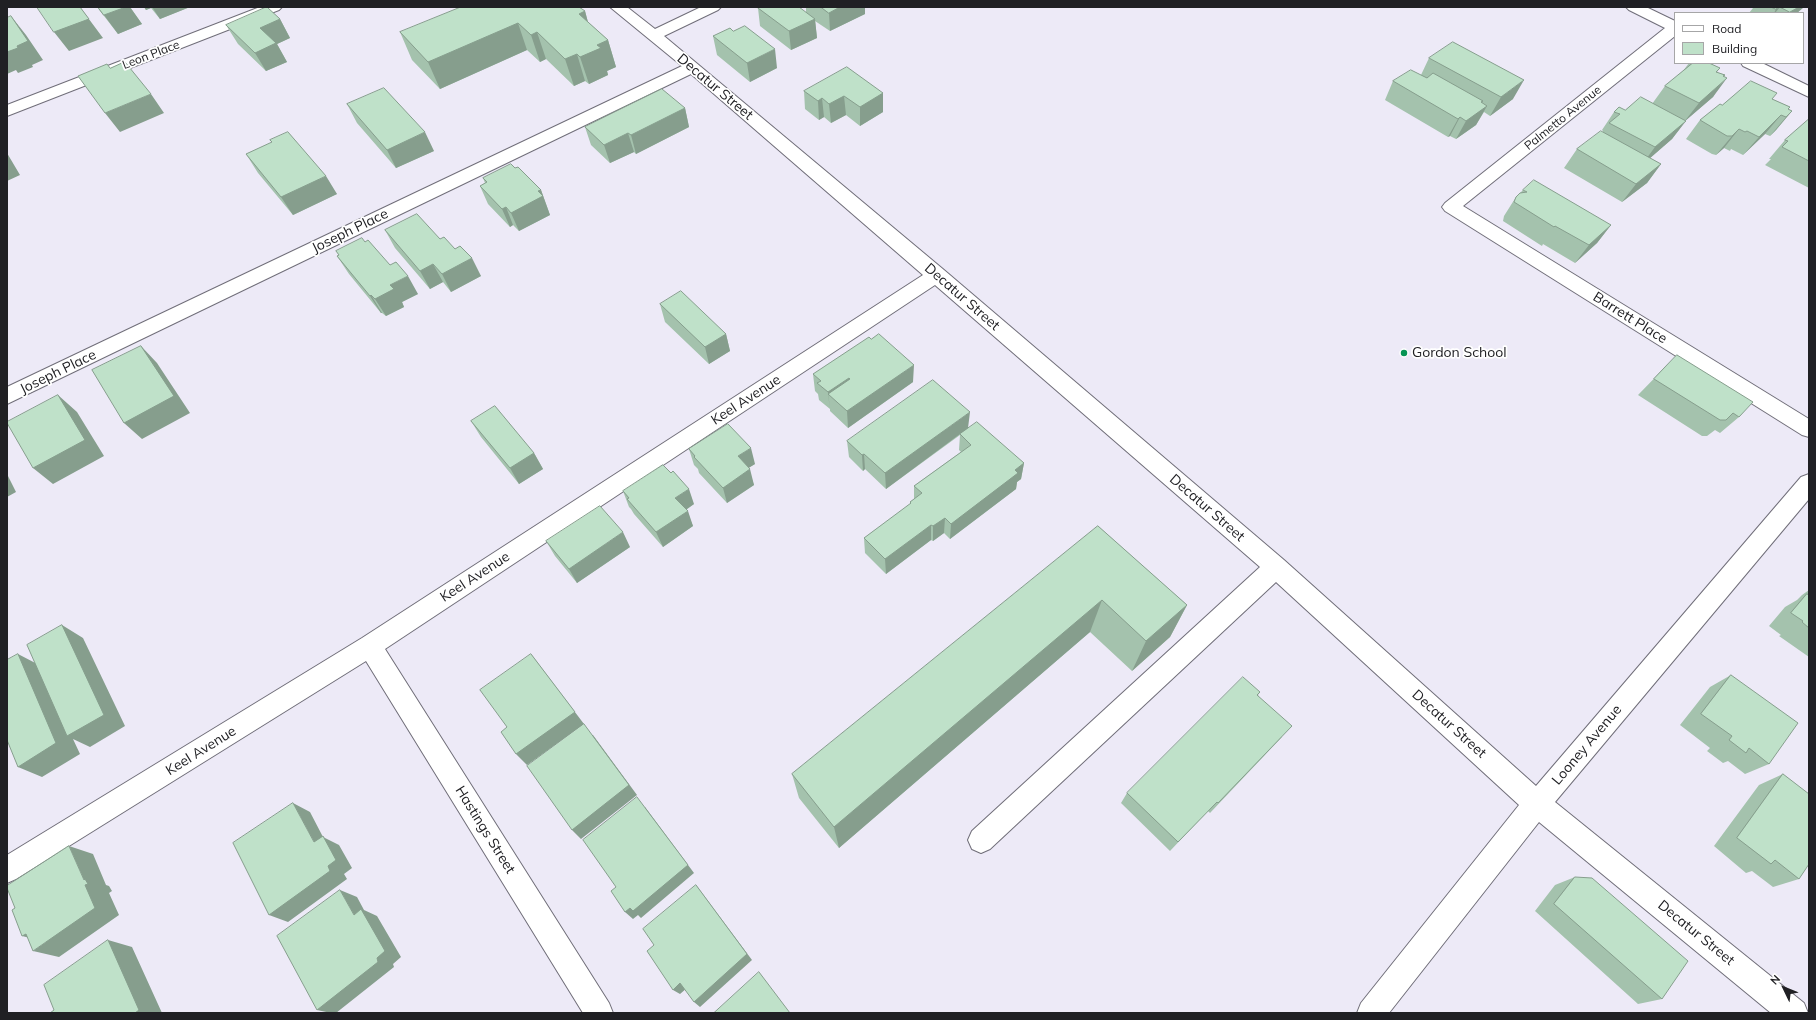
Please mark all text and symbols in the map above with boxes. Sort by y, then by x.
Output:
legend [1674,12,1804,64]
text: Road [1712,21,1741,36]
street label: Leon Place [120,37,182,73]
text: Building [1712,41,1757,56]
street label: Decatur Street [674,50,756,124]
street label: Palmetto Avenue [1522,83,1604,153]
street label: Joseph Place [309,205,391,257]
street label: Decatur Street [921,260,1003,334]
street label: Barrett Place [1590,289,1670,347]
place label: Gordon School [1412,345,1507,361]
street label: Joseph Place [17,346,99,398]
marker: Gordon School [1399,348,1409,358]
street label: Keel Avenue [708,371,784,429]
street label: Decatur Street [1166,471,1248,545]
street label: Keel Avenue [437,548,513,606]
street label: Decatur Street [1409,686,1489,762]
street label: Looney Avenue [1549,702,1625,788]
street label: Keel Avenue [163,723,239,779]
street label: Hastings Street [451,783,519,877]
street label: Decatur Street [1654,897,1738,969]
north arrow [1764,968,1804,1008]
text: N [1767,972,1783,988]

